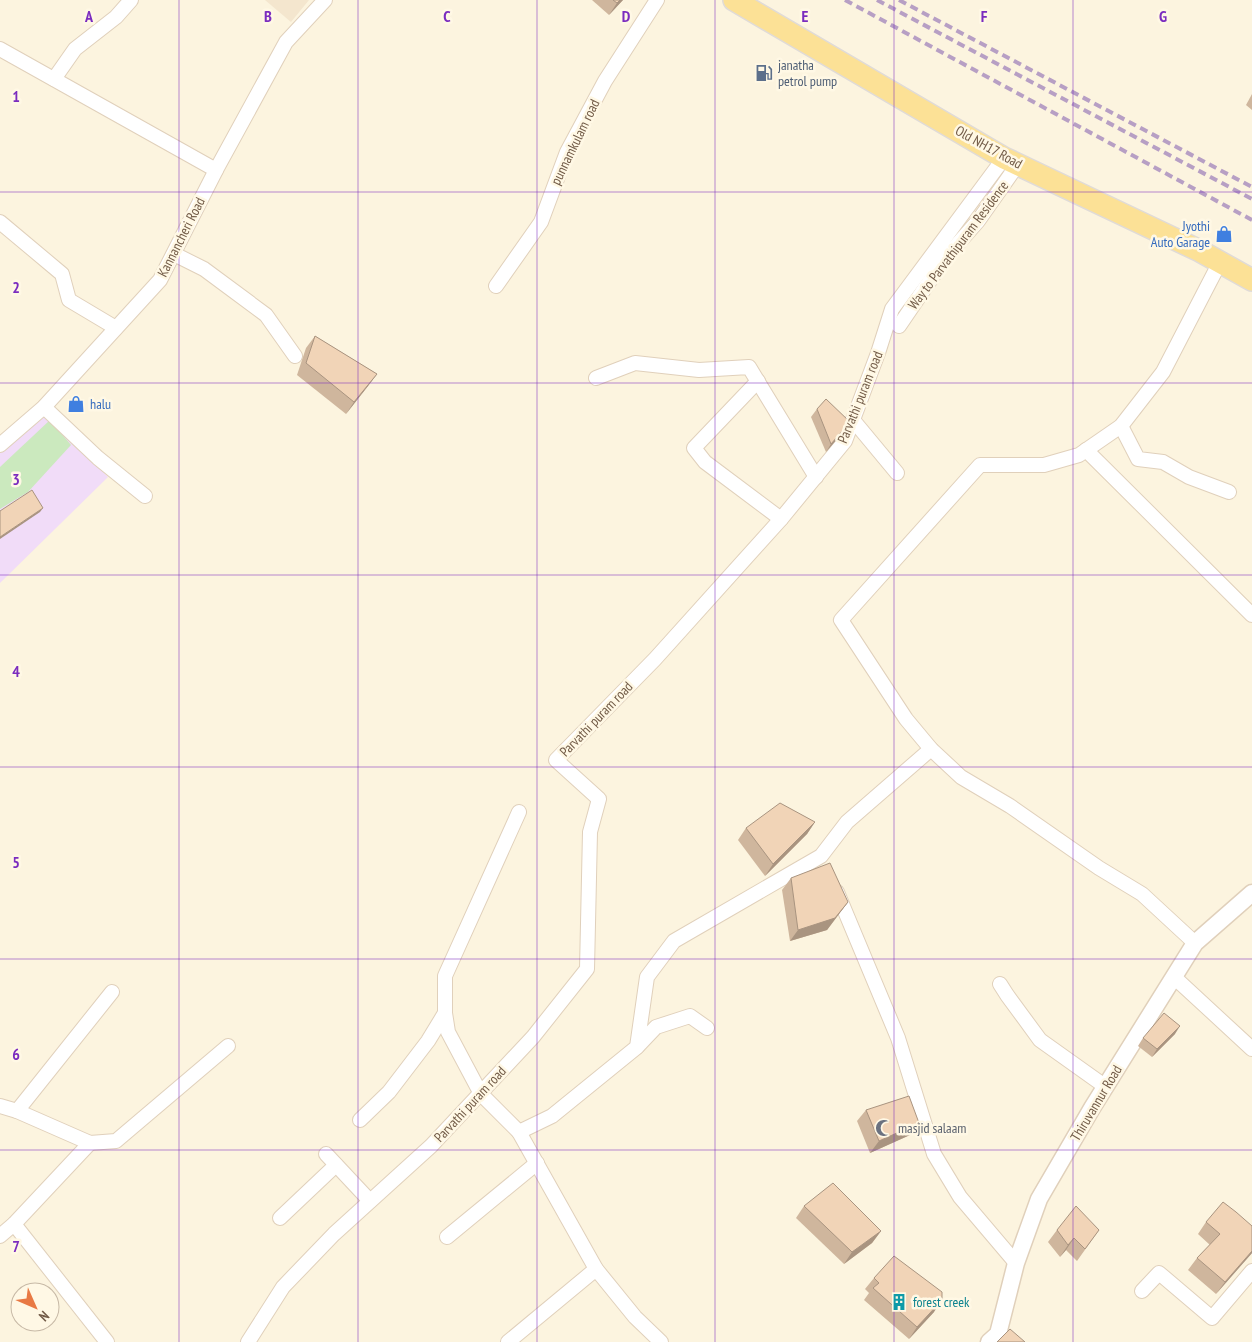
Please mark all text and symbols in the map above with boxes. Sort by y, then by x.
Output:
text: A [84,6,94,26]
text: B [264,6,272,26]
text: C [443,6,451,26]
text: D [622,6,631,26]
text: E [802,6,809,26]
text: F [981,6,988,26]
text: G [1159,6,1167,26]
place label: janatha petrol pump [778,56,837,90]
fuel station icon: janatha petrol pump [754,63,774,83]
text: 1 [12,86,20,106]
street label: punnamkulam road [546,96,604,188]
street label: Old NH17 Road [952,121,1026,173]
street label: Way to Parvathipuram Residence [904,177,1012,313]
street label: Kannancheri Road [153,194,209,280]
place label: Jyothi Auto Garage [1151,217,1210,251]
shop icon: Jyothi Auto Garage [1214,224,1234,244]
text: 2 [12,277,20,297]
street label: Parvathi puram road [833,348,887,446]
shop icon: halu [66,394,86,414]
place label: halu [90,395,111,413]
text: 3 [12,469,20,489]
text: 4 [12,661,20,681]
street label: Parvathi puram road [556,678,636,760]
text: 5 [12,852,20,872]
text: 6 [12,1044,20,1064]
street label: Parvathi puram road [430,1062,510,1146]
street label: Thiruvannur Road [1066,1062,1126,1144]
mosque icon: masjid salaam [874,1118,894,1138]
place label: masjid salaam [898,1119,966,1137]
text: 7 [12,1236,20,1256]
north arrow [10,1282,60,1332]
building icon: forest creek [889,1292,909,1312]
place label: forest creek [913,1293,970,1311]
text: N [35,1307,53,1325]

